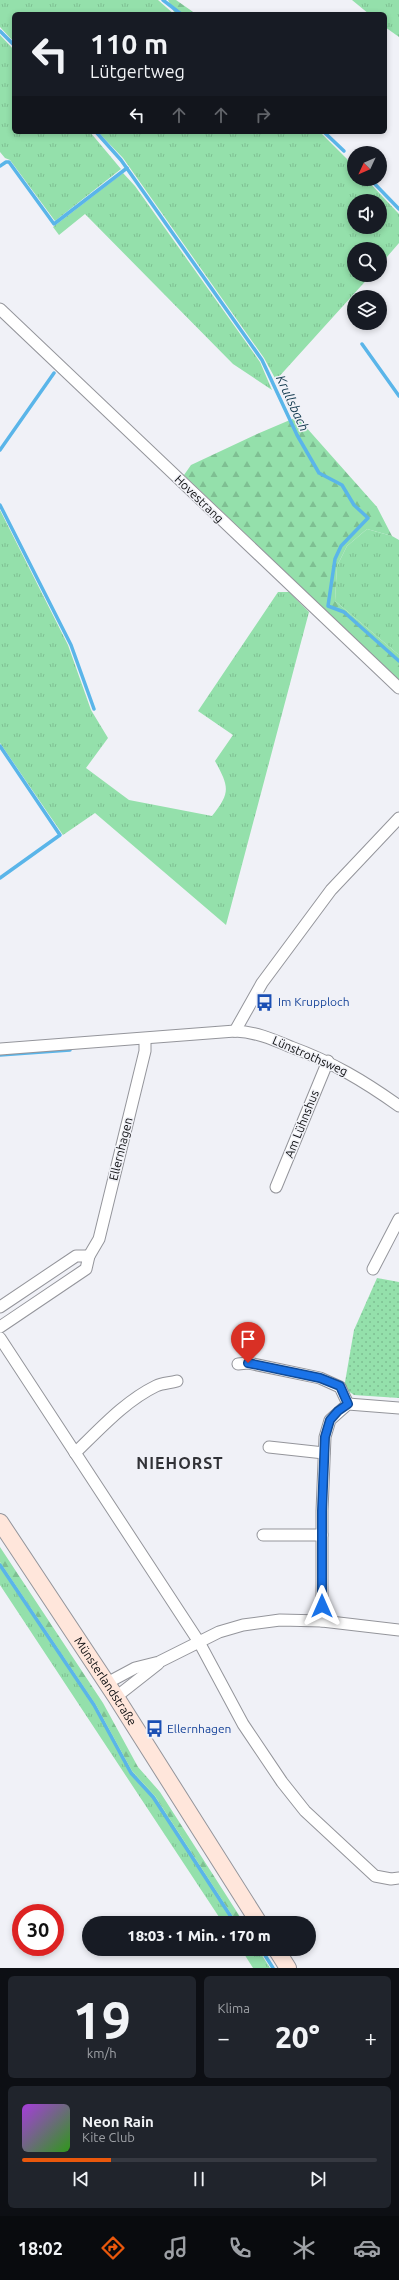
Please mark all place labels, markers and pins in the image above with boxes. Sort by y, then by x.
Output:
bus stop icon: Im Krupploch [255,992,275,1012]
place label: Im Krupploch [278,995,350,1008]
pin [231,1322,265,1363]
bus stop icon: Ellernhagen [144,1719,164,1739]
place label: Ellernhagen [167,1722,231,1735]

